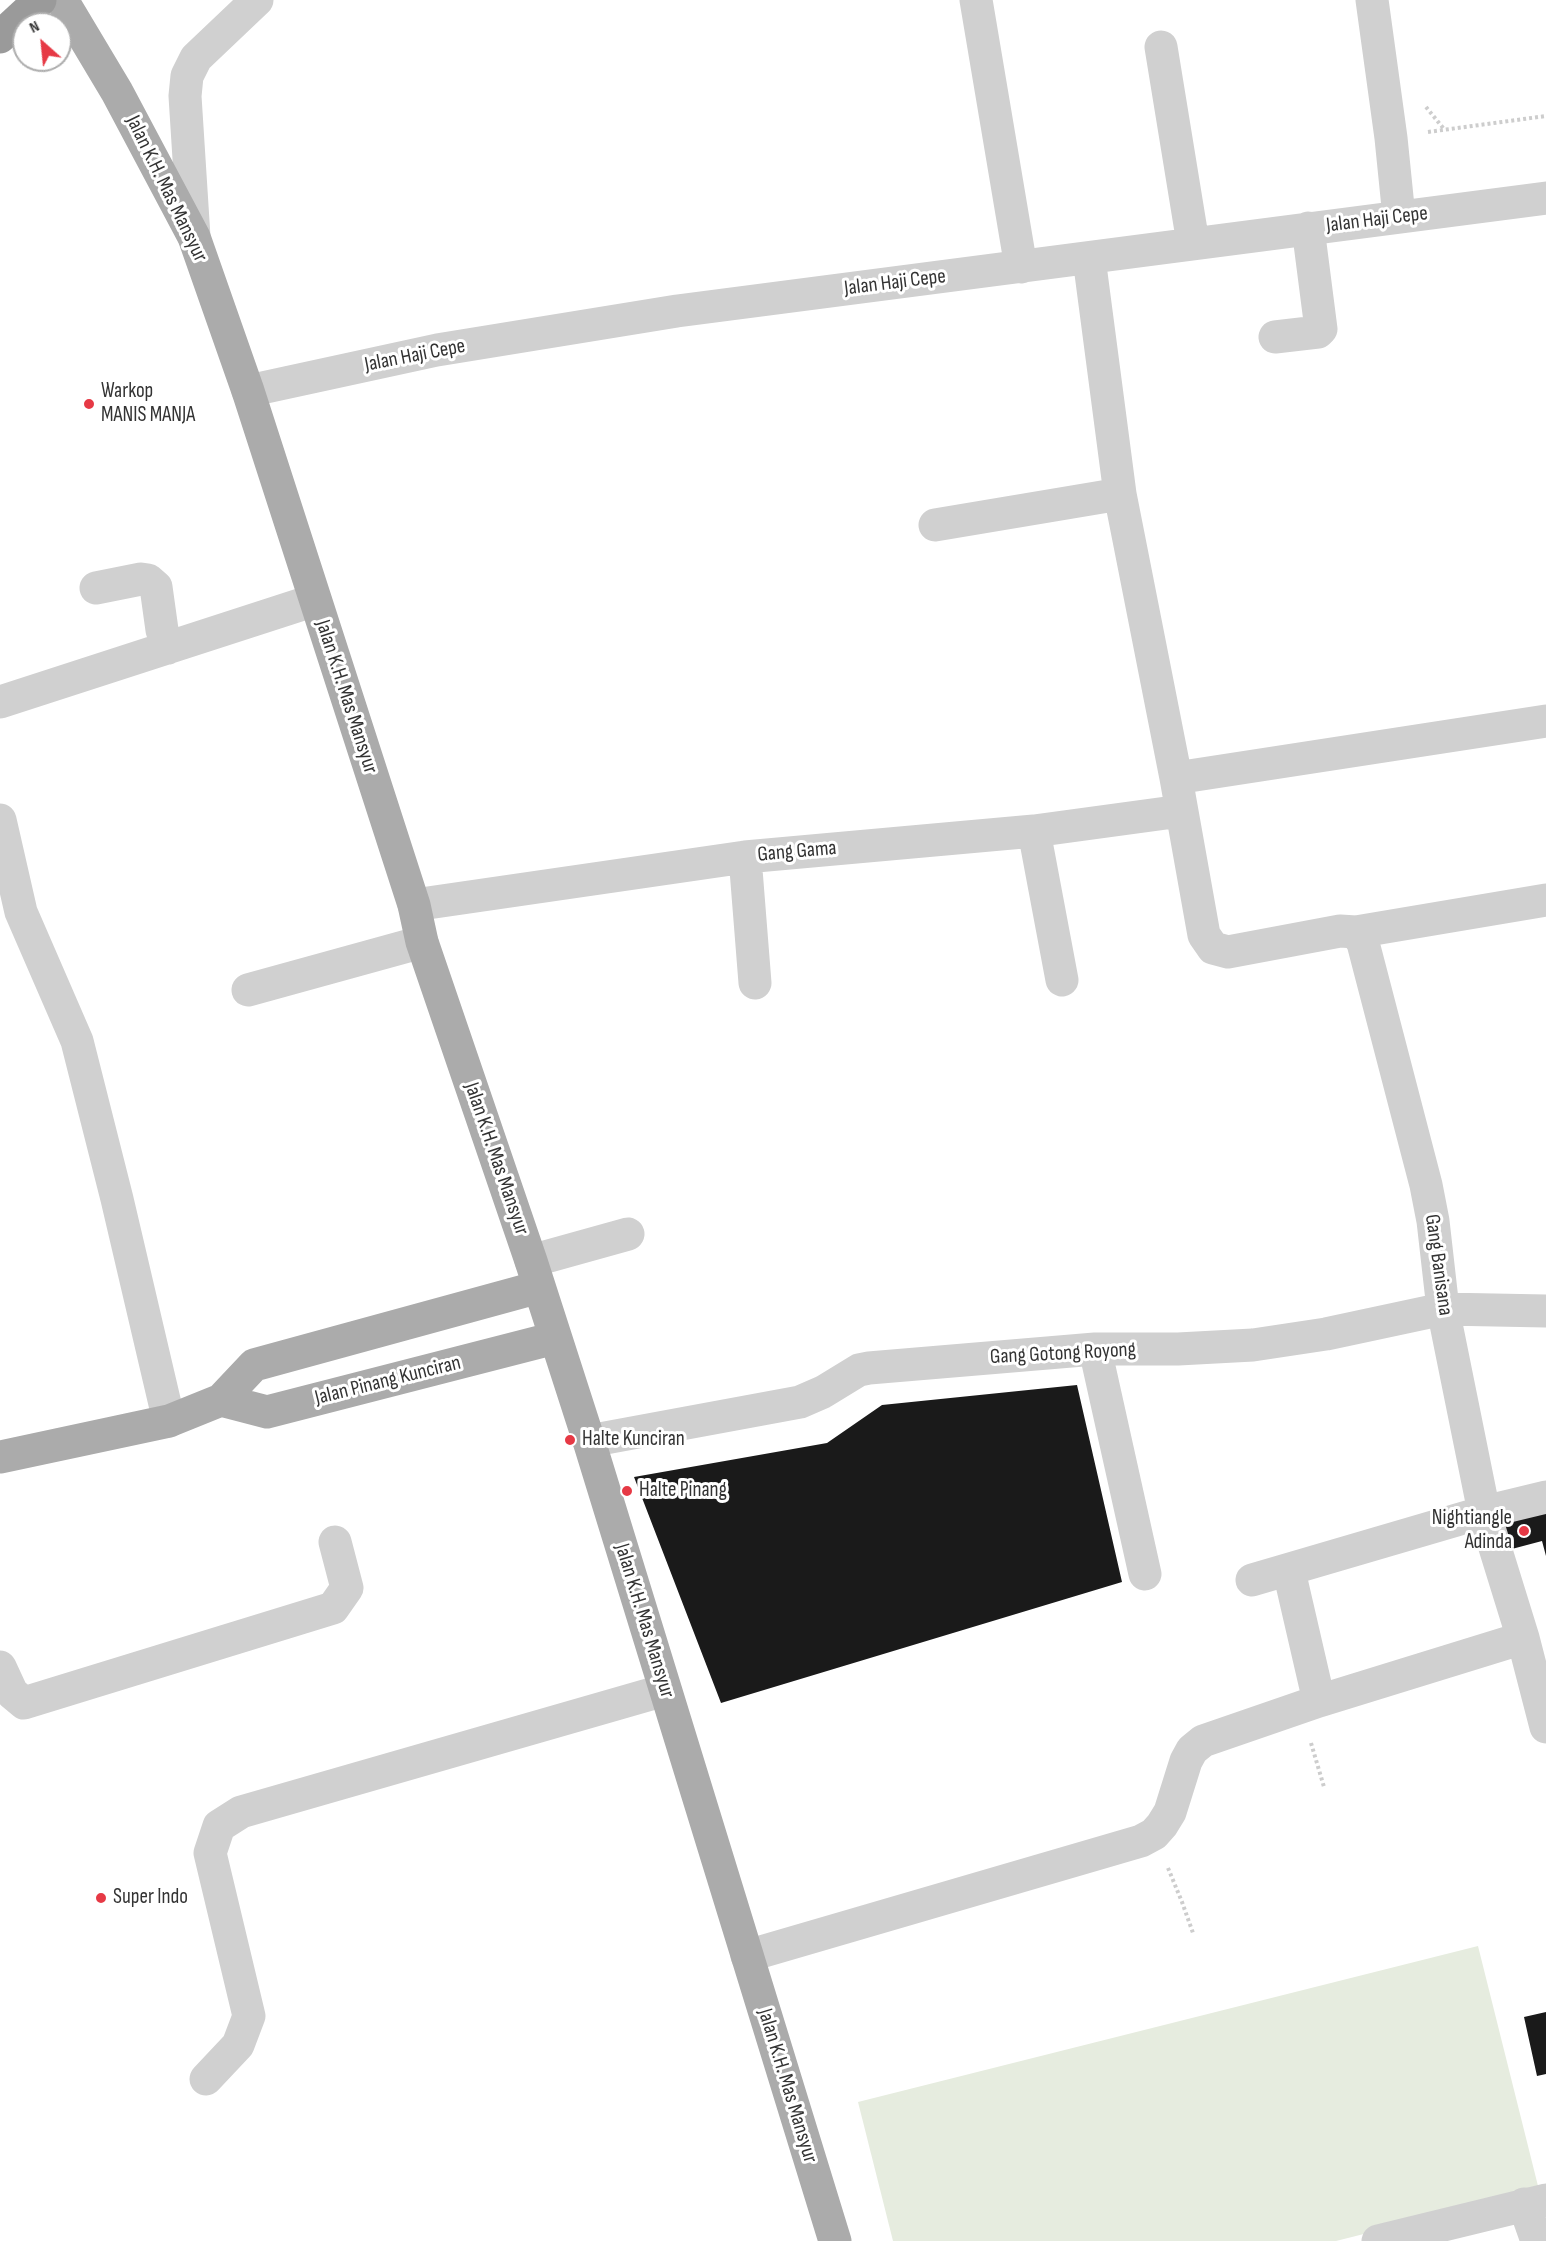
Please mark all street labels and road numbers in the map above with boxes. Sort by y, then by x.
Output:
street label: Jalan K.H. Mas Mansyur [120,112,212,266]
street label: Jalan Haji Cepe [1325,201,1429,239]
street label: Jalan Haji Cepe [843,264,947,302]
street label: Jalan Haji Cepe [363,334,467,378]
street label: Jalan K.H. Mas Mansyur [309,617,383,777]
street label: Gang Gama [756,836,838,868]
street label: Jalan K.H. Mas Mansyur [458,1079,534,1239]
street label: Gang Banisana [1418,1213,1458,1317]
street label: Gang Gotong Royong [989,1338,1137,1370]
street label: Jalan Pinang Kunciran [313,1351,463,1411]
street label: Jalan K.H. Mas Mansyur [609,1541,679,1701]
street label: Jalan K.H. Mas Mansyur [752,2006,822,2166]

